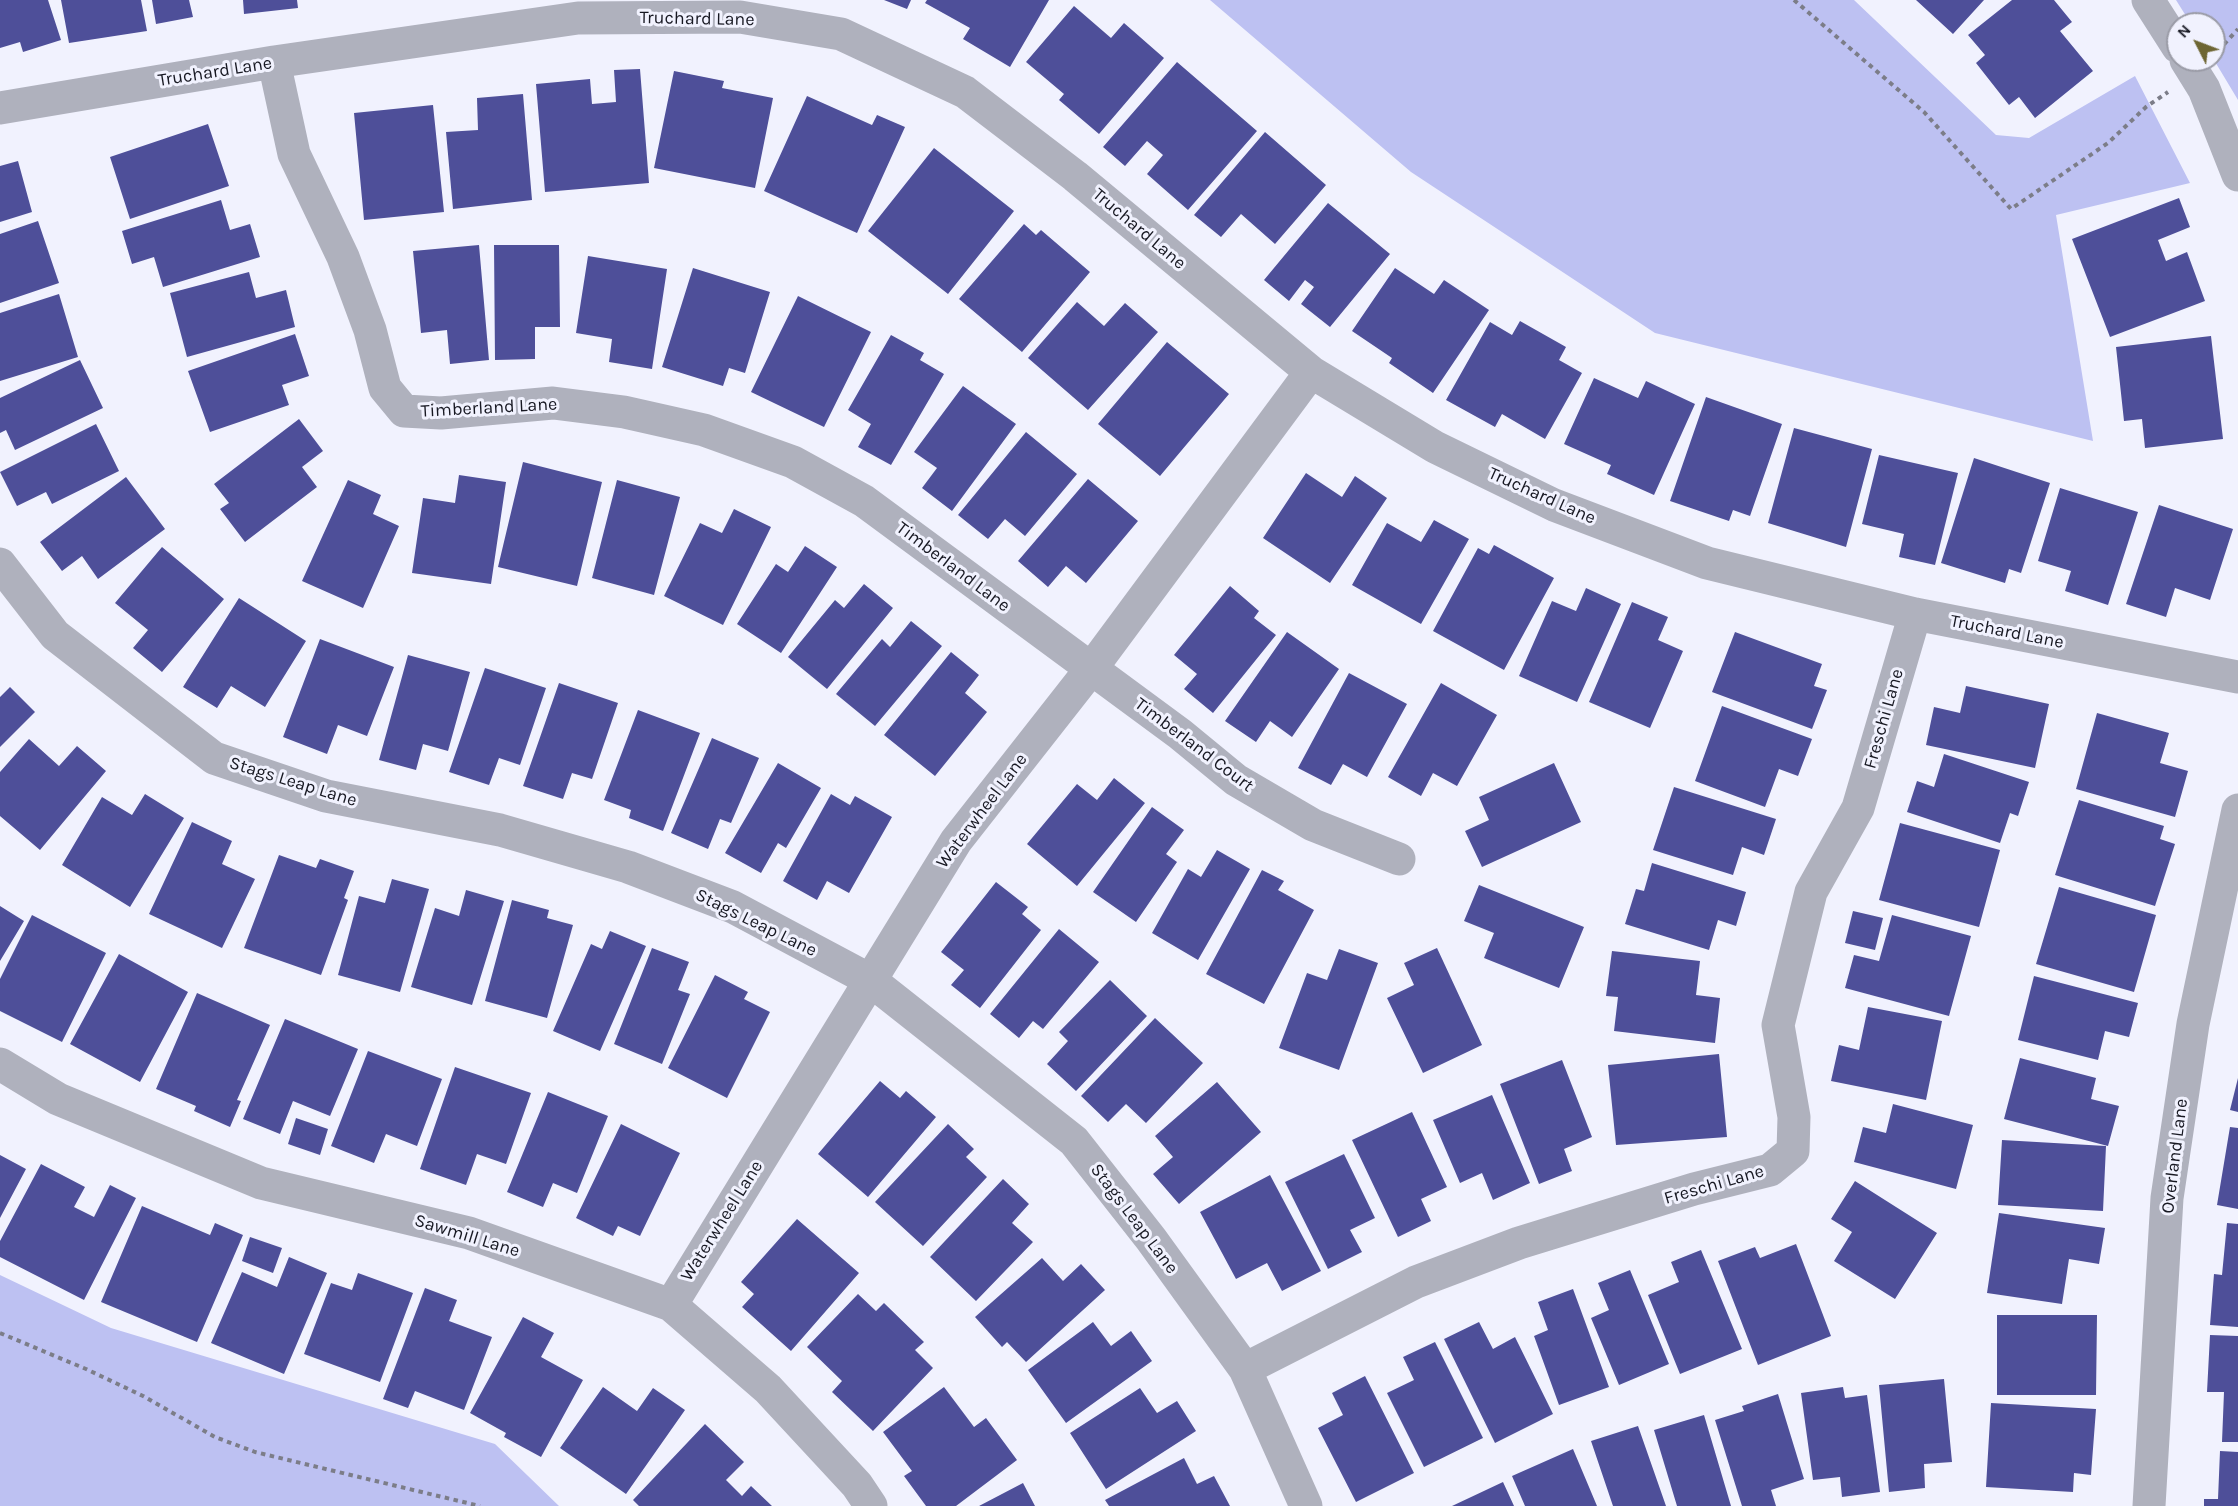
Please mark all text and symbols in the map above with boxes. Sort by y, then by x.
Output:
street label: Truchard Lane [639,7,755,31]
north arrow [2166,12,2226,72]
text: N [2173,20,2195,42]
street label: Truchard Lane [156,52,274,92]
street label: Truchard Lane [1088,184,1190,274]
street label: Timberland Lane [420,394,558,422]
street label: Truchard Lane [1485,463,1599,529]
street label: Timberland Lane [892,517,1014,617]
street label: Truchard Lane [1948,610,2066,654]
street label: Freschi Lane [1859,667,1909,771]
street label: Timberland Court [1130,693,1258,797]
street label: Waterwheel Lane [932,749,1032,873]
street label: Stags Leap Lane [227,752,359,812]
street label: Stags Leap Lane [692,884,820,962]
street label: Overland Lane [2157,1097,2193,1215]
street label: Waterwheel Lane [676,1157,768,1285]
street label: Stags Leap Lane [1086,1160,1182,1278]
street label: Freschi Lane [1662,1160,1766,1210]
street label: Sawmill Lane [412,1210,522,1262]

